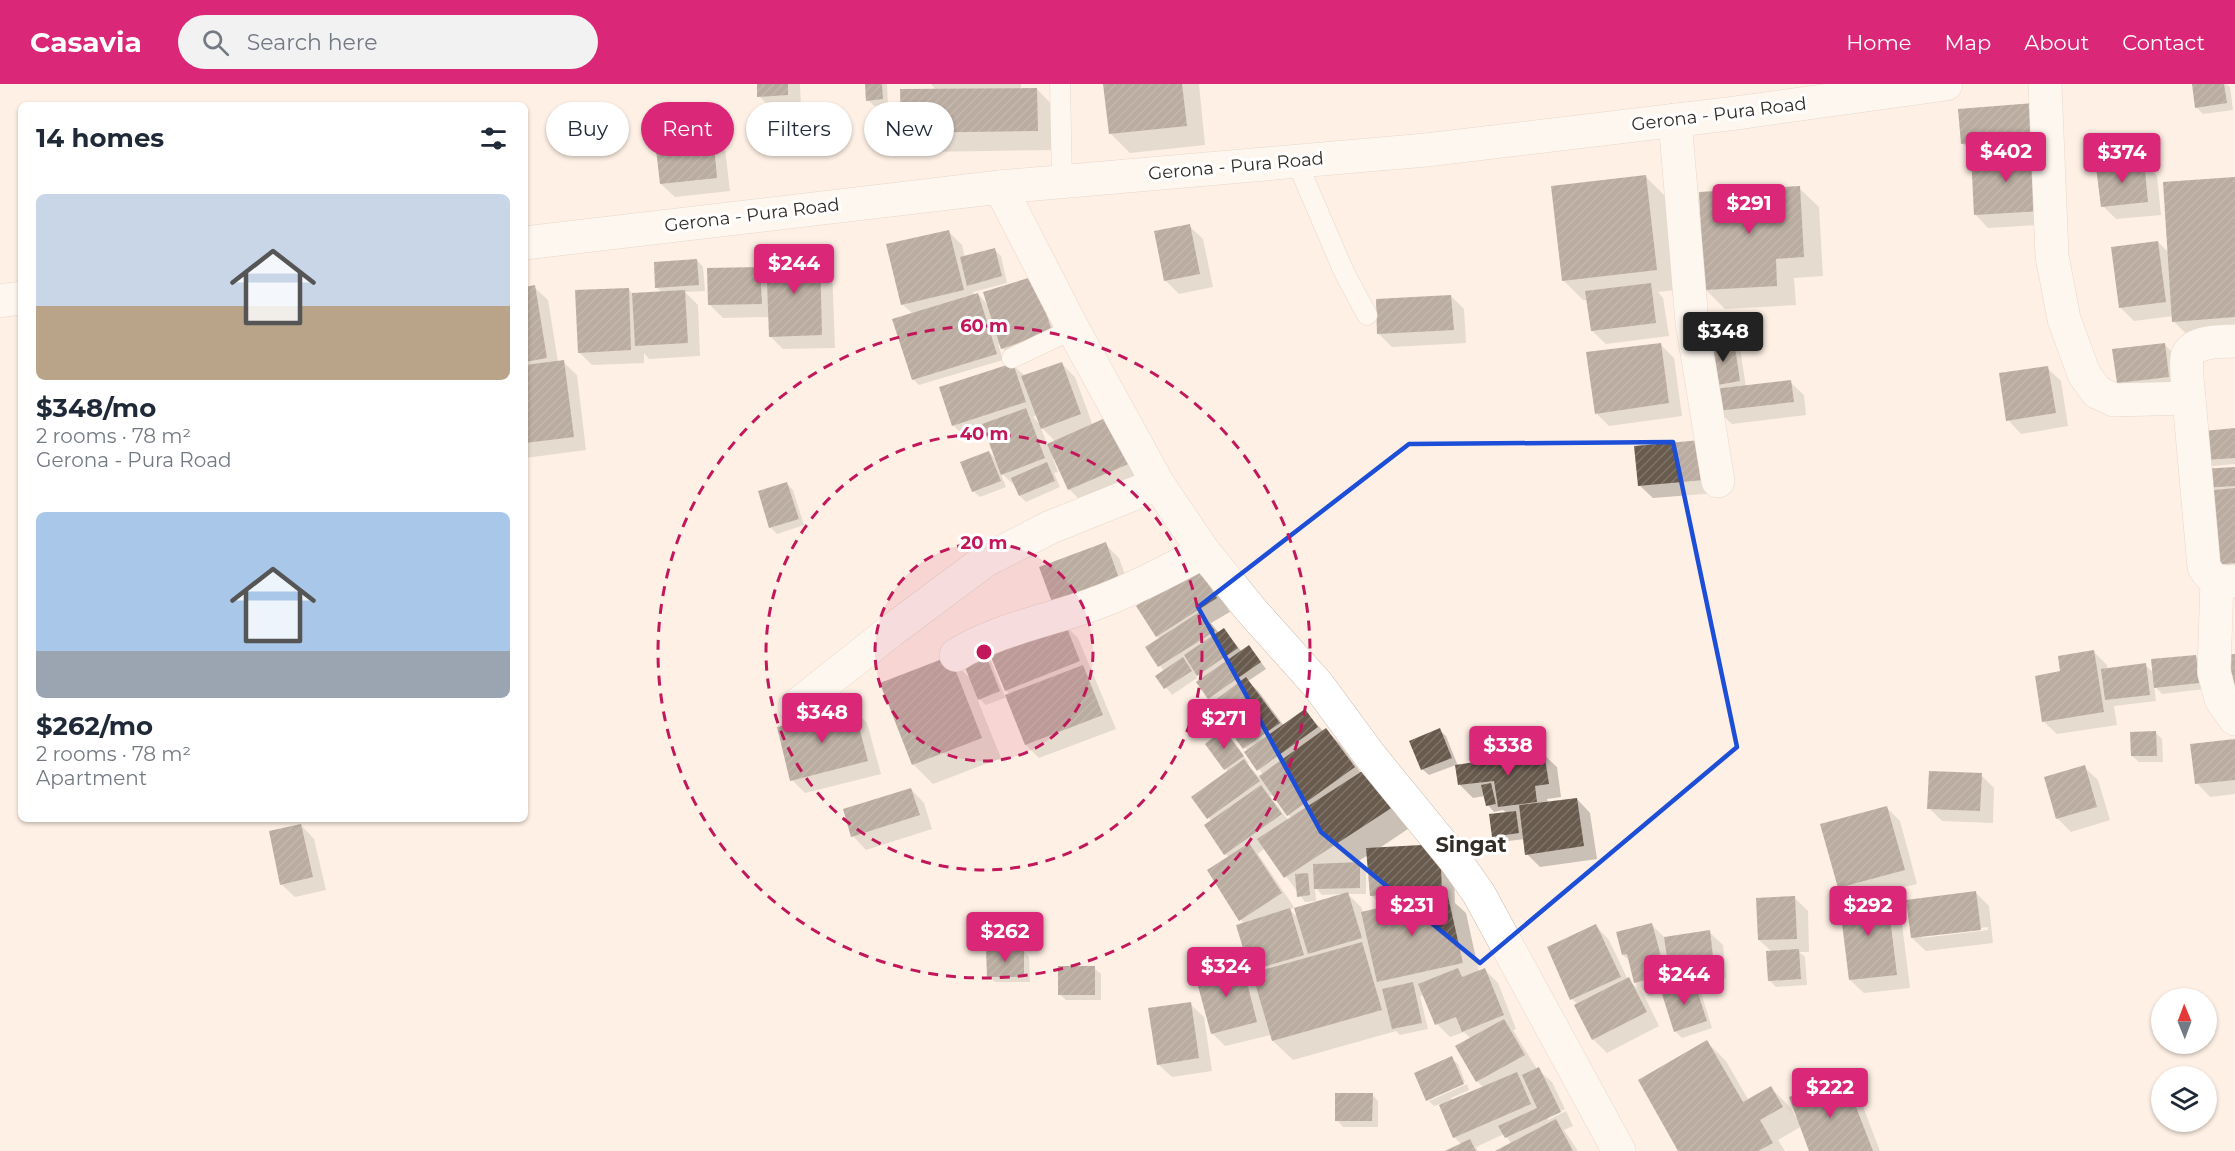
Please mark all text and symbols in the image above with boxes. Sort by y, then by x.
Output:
search box [178,15,598,69]
text: Casavia [30,25,142,59]
icon: search [199,26,232,59]
text: Search here [247,29,378,56]
text: Home [1846,30,1911,55]
text: Map [1944,30,1991,55]
text: About [2024,30,2089,55]
text: Contact [2122,30,2205,55]
street label: Gerona - Pura Road [1630,92,1808,136]
chip: Buy [546,102,629,156]
chip: Rent [641,102,734,156]
chip: Filters [746,102,852,156]
chip: New [864,102,954,156]
text: 14 homes [36,122,164,154]
icon: filters [477,122,510,155]
pin: $402 [1970,132,2042,183]
pin: $374 [2086,133,2158,184]
text: $402 [1980,139,2032,163]
text: $374 [2097,140,2147,164]
street label: Gerona - Pura Road [1147,147,1325,185]
pin: $291 [1713,184,1785,235]
text: $291 [1726,191,1772,215]
street label: Gerona - Pura Road [663,193,841,237]
icon: home [219,233,327,341]
pin: $244 [758,244,830,295]
text: $244 [768,251,820,275]
pin: $348 [1687,312,1759,363]
text: 60 m [960,315,1008,337]
text: $348 [1697,319,1749,343]
text: $348/mo [36,392,156,424]
text: 40 m [960,423,1008,445]
text: 2 rooms · 78 m² [36,424,191,448]
text: Gerona - Pura Road [36,448,232,472]
text: 20 m [961,532,1007,554]
icon: home [219,551,327,659]
centre of rings [974,642,994,662]
pin: $348 [786,693,858,744]
pin: $271 [1188,699,1260,750]
text: $348 [796,700,848,724]
text: $271 [1202,706,1247,730]
text: $262/mo [36,710,153,742]
pin: $338 [1472,726,1544,777]
text: $338 [1483,733,1533,757]
text: 2 rooms · 78 m² [36,742,191,766]
text: Apartment [36,766,147,790]
district label: Singat [1435,832,1507,857]
pin: $231 [1376,886,1448,937]
pin: $292 [1832,886,1904,937]
text: $231 [1390,893,1434,917]
text: $292 [1843,893,1893,917]
pin: $262 [969,912,1041,963]
text: $262 [980,919,1030,943]
pin: $324 [1190,947,1262,998]
text: $324 [1201,954,1251,978]
pin: $244 [1648,955,1720,1006]
text: $244 [1658,962,1710,986]
north arrow [2151,988,2217,1054]
map controls [2151,988,2217,1132]
button: layers [2151,1066,2217,1132]
pin: $222 [1794,1068,1866,1119]
text: $222 [1806,1075,1854,1099]

